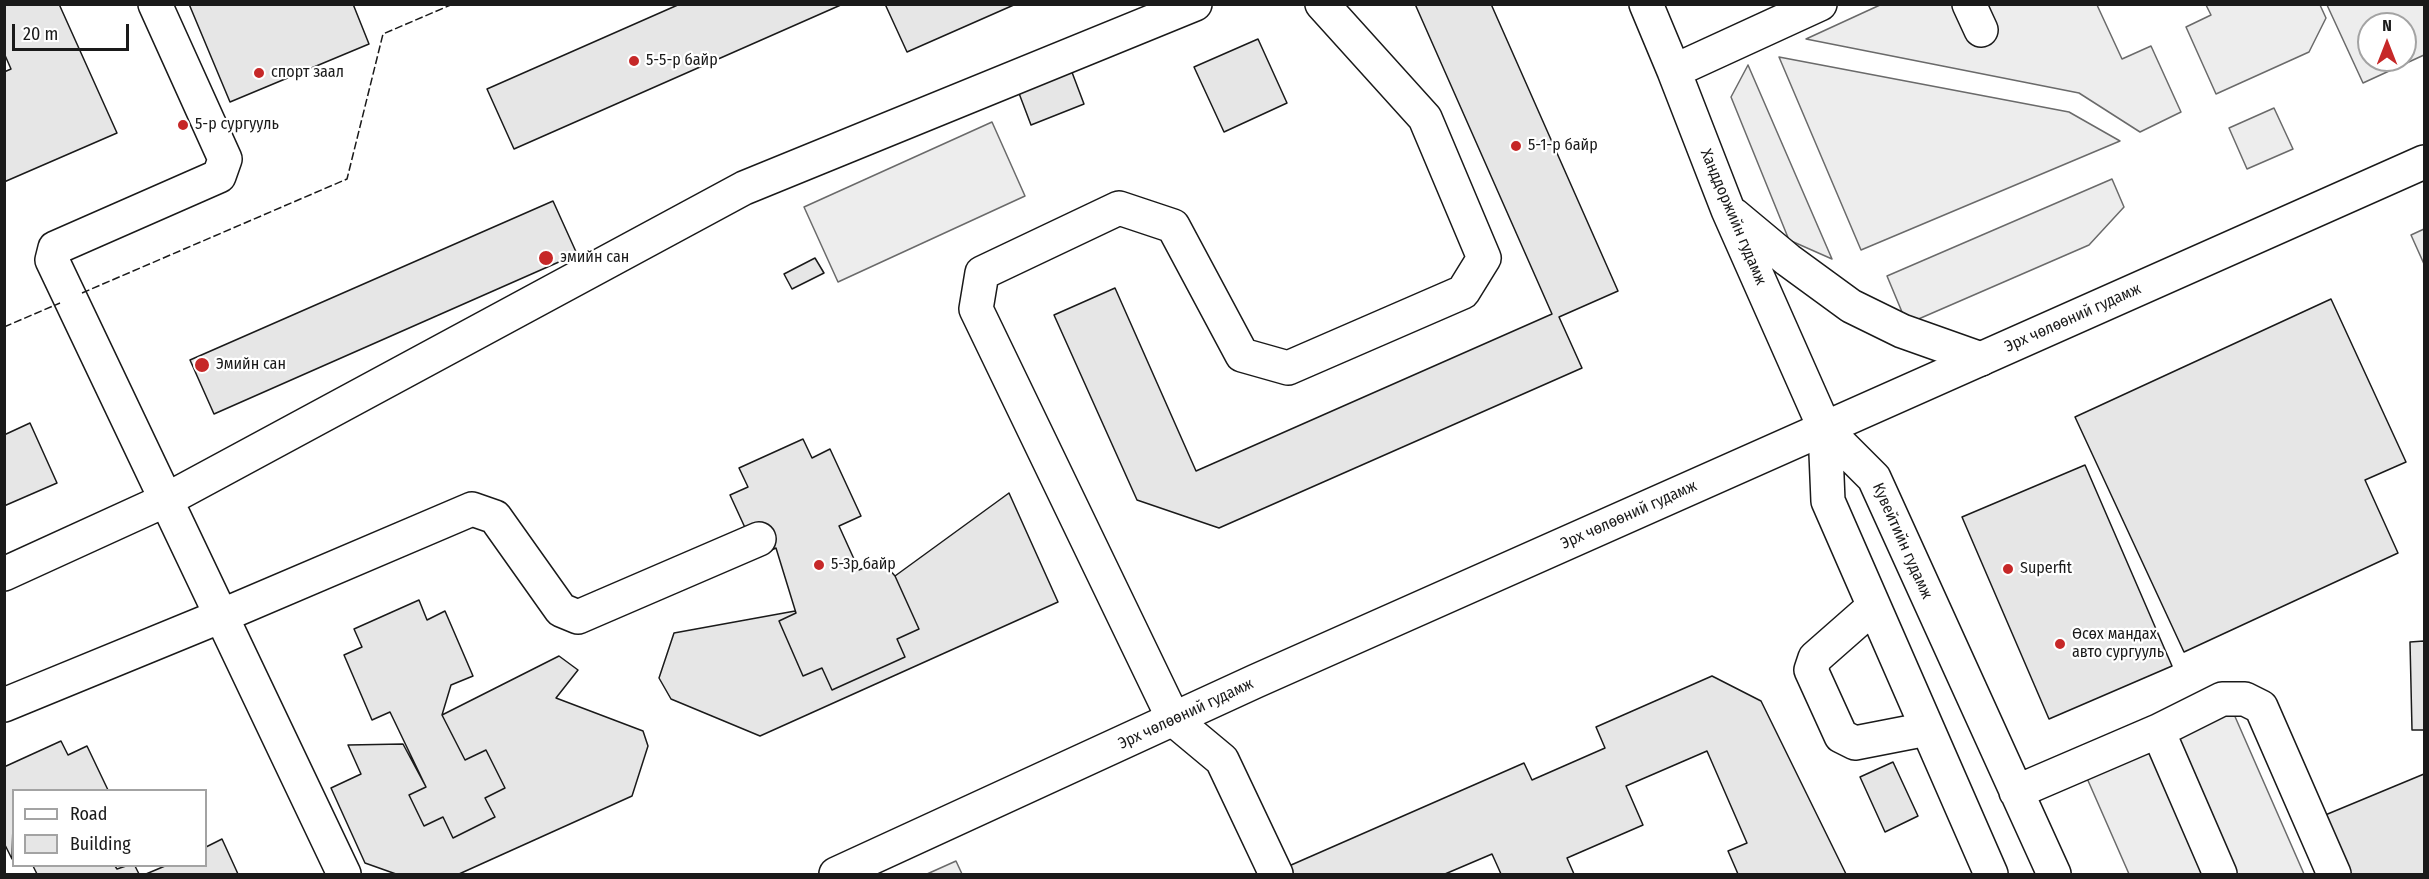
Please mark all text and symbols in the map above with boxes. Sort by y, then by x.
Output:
scale bar [15,12,132,50]
north arrow [2357,12,2417,72]
text: N [2382,16,2392,35]
text: 20 m [23,23,58,45]
place label: 5-5-р байр [646,51,718,71]
marker: 5-5-р байр [627,54,641,68]
place label: спорт заал [271,63,344,83]
marker: спорт заал [252,66,266,80]
place label: 5-р сургууль [195,115,279,135]
marker: 5-р сургууль [176,118,190,132]
place label: 5-1-р байр [1528,136,1598,156]
marker: 5-1-р байр [1509,139,1523,153]
street label: Ханддоржийн гудамж [1696,146,1770,288]
place label: эмийн сан [560,248,629,268]
marker: эмийн сан [537,249,555,267]
street label: Эрх чөлөөний гудамж [2002,279,2144,357]
place label: Эмийн сан [216,355,286,375]
marker: Эмийн сан [193,356,211,374]
street label: Эрх чөлөөний гудамж [1558,476,1700,554]
street label: Кувейтийн гудамж [1868,480,1936,602]
place label: 5-3р байр [831,555,896,575]
marker: 5-3р байр [812,558,826,572]
place label: Superfit [2020,559,2072,579]
marker: Superfit [2001,562,2015,576]
place label: Өсөх мандах авто сургууль [2072,625,2164,663]
marker: Өсөх мандах авто сургууль [2053,637,2067,651]
street label: Эрх чөлөөний гудамж [1116,674,1256,754]
legend [12,789,207,867]
text: Road [70,803,107,825]
text: Building [70,833,131,855]

